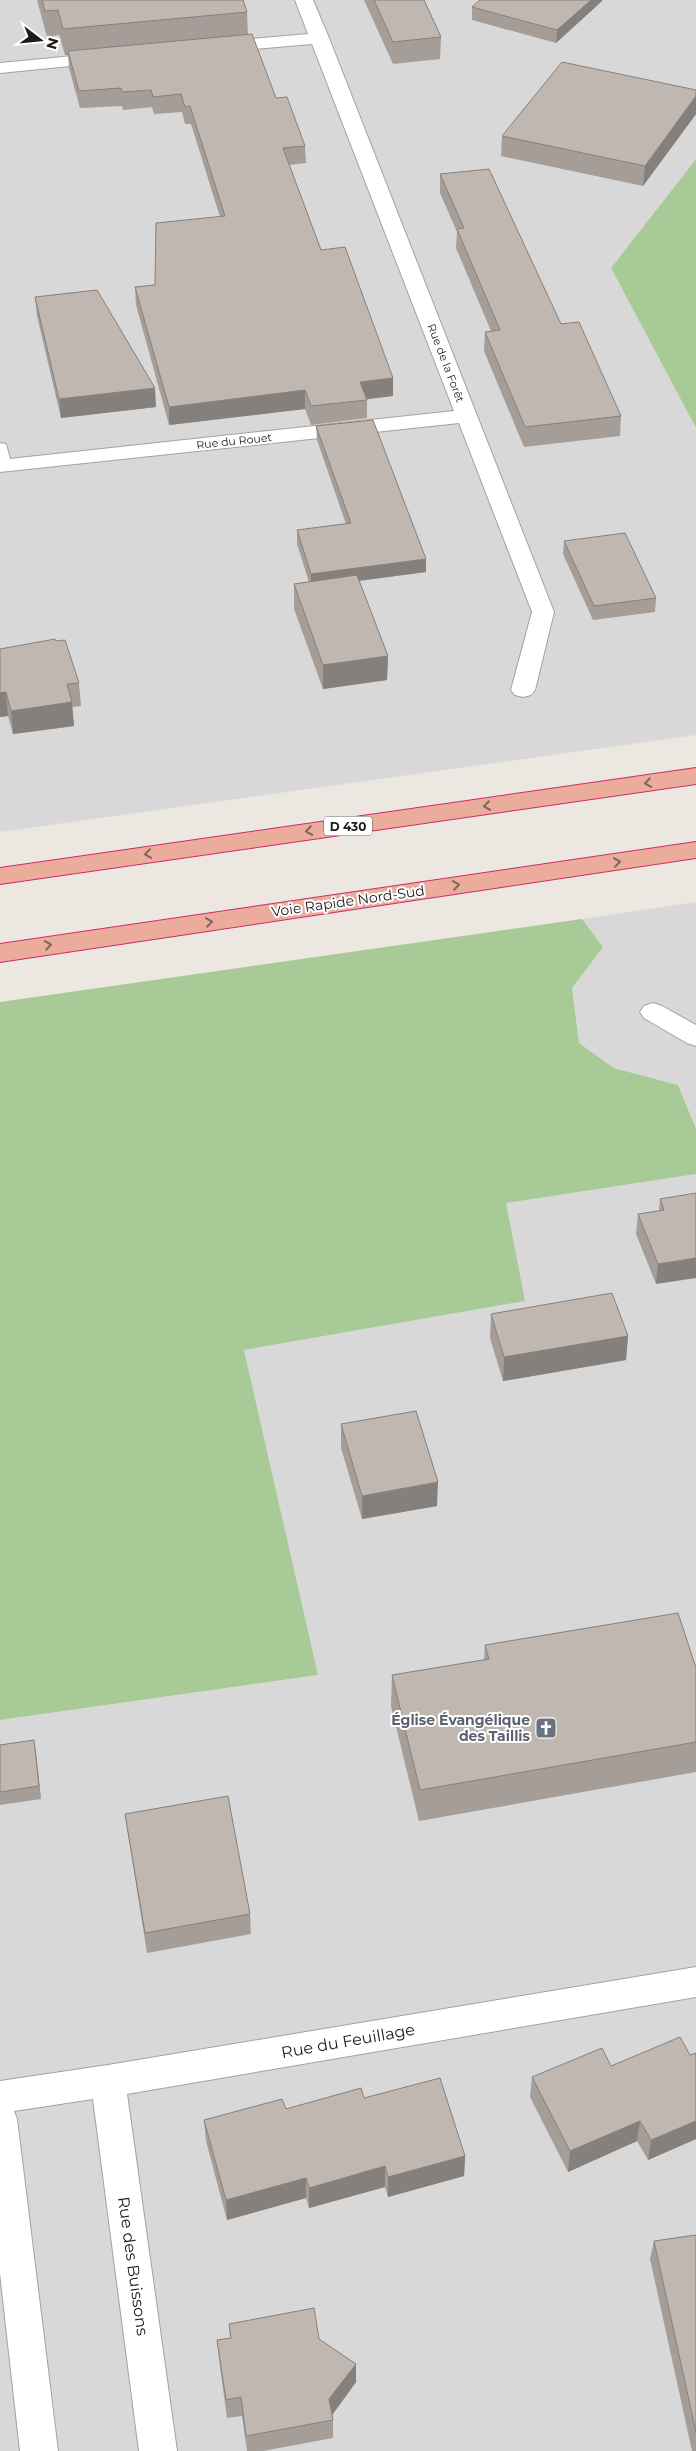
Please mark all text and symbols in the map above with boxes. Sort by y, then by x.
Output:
north arrow [15,15,65,65]
text: N [42,36,63,52]
street label: Rue de la Forêt [425,322,468,405]
street label: Rue du Rouet [195,430,273,452]
one-way arrow [643,777,651,788]
one-way arrow [483,800,491,811]
road number: D 430 [324,816,372,836]
one-way arrow [304,826,313,836]
one-way arrow [144,849,152,859]
one-way arrow [613,857,621,867]
street label: Voie Rapide Nord-Sud [270,881,426,921]
one-way arrow [452,881,461,891]
one-way arrow [205,917,213,927]
one-way arrow [44,941,53,951]
place label: Église Évangélique des Taillis [391,1711,531,1745]
church icon: Église Évangélique des Taillis [534,1716,558,1740]
street label: Rue du Feuillage [280,2020,416,2062]
street label: Rue des Buissons [114,2195,152,2337]

